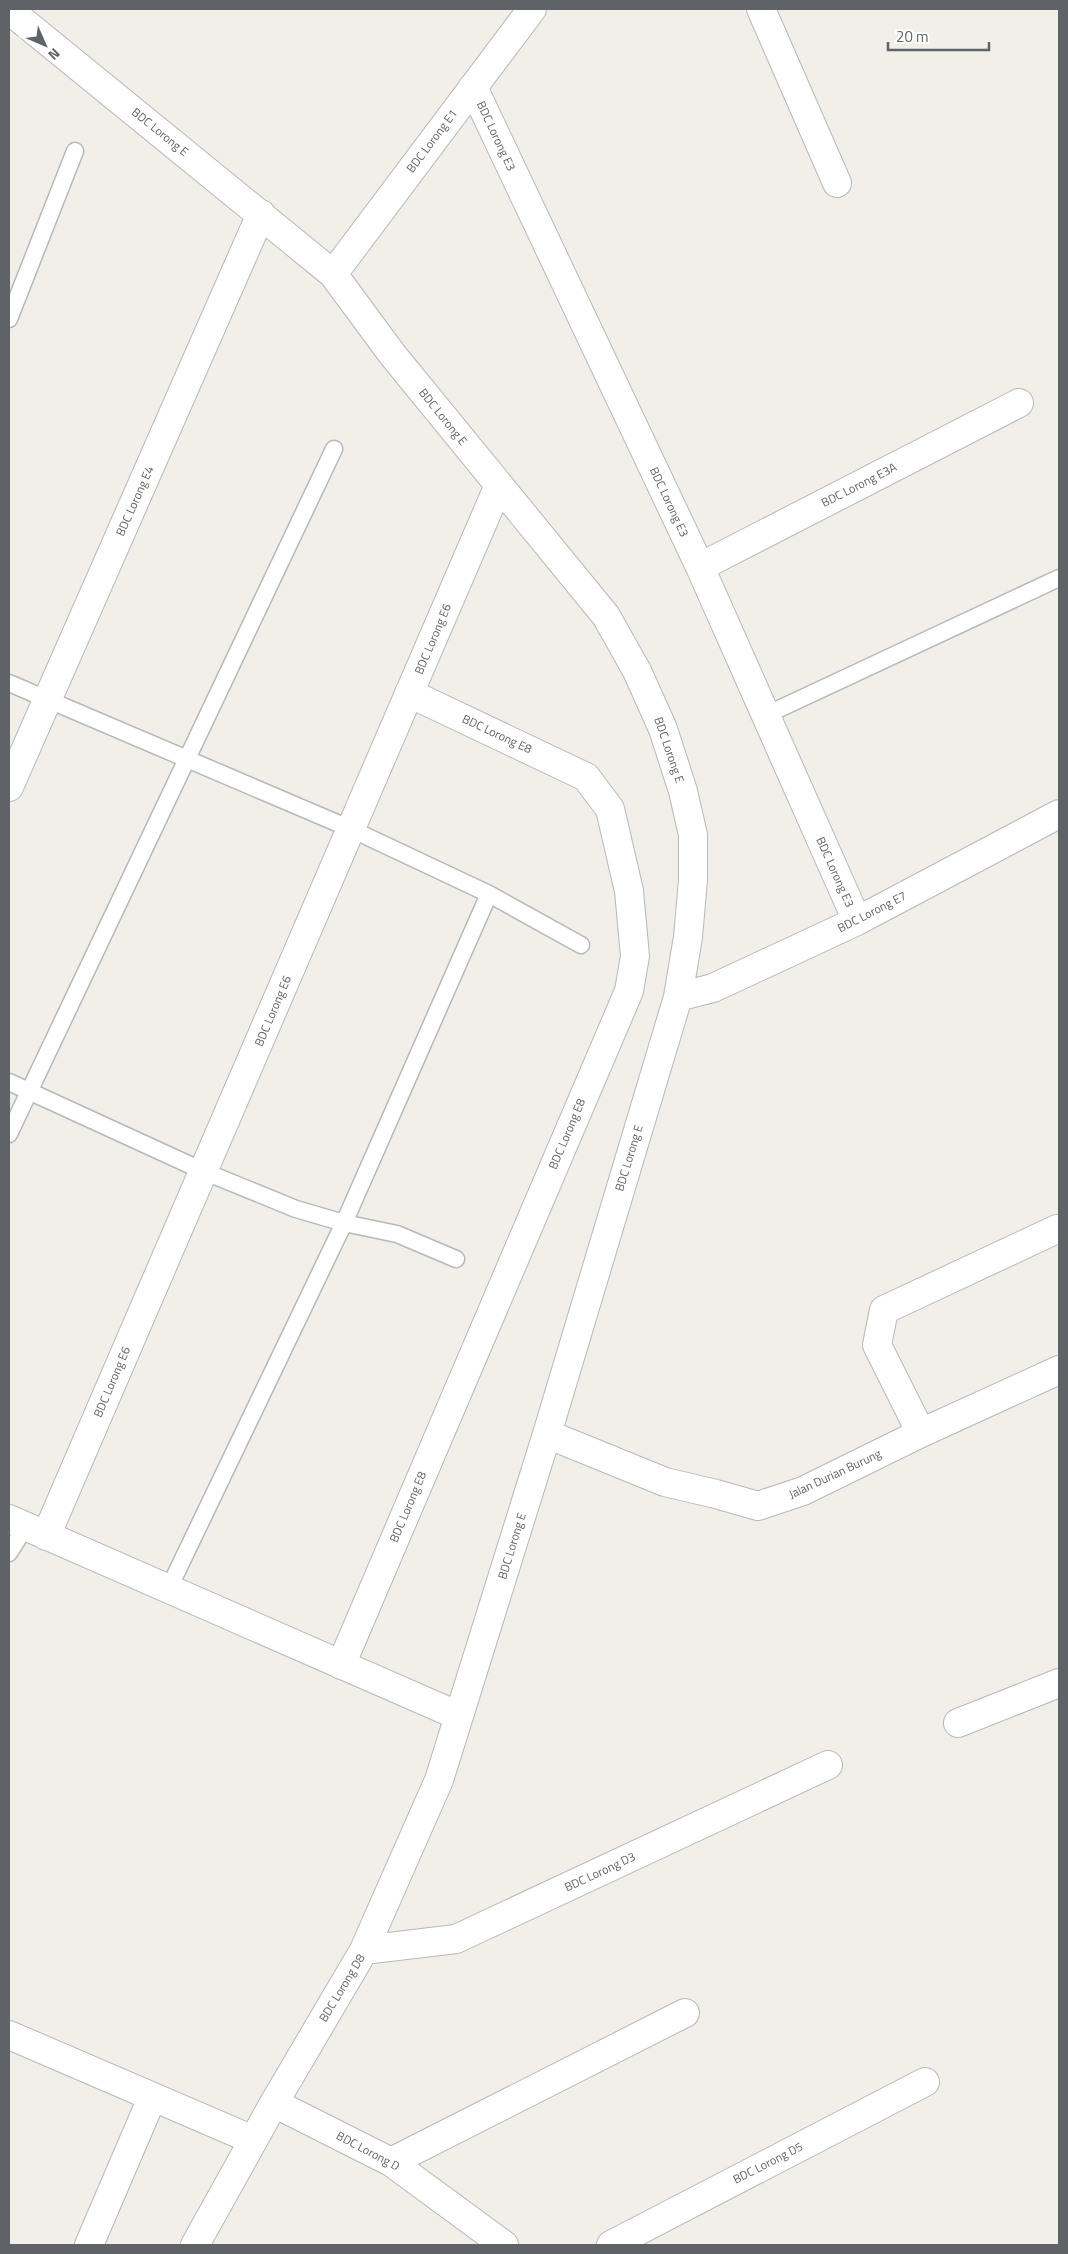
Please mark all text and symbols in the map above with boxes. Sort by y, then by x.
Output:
north arrow [20,20,70,70]
scale bar [888,20,989,52]
text: 20 m [896,25,929,48]
text: N [44,44,65,65]
street label: BDC Lorong E3 [472,98,521,174]
street label: BDC Lorong E [128,103,193,161]
street label: BDC Lorong E1 [401,105,462,176]
street label: BDC Lorong E [414,384,473,450]
street label: BDC Lorong E3A [818,457,900,512]
street label: BDC Lorong E4 [111,462,159,539]
street label: BDC Lorong E3 [645,464,694,540]
street label: BDC Lorong E6 [409,600,456,677]
street label: BDC Lorong E8 [459,709,536,758]
street label: BDC Lorong E [649,714,690,786]
street label: BDC Lorong E3 [811,834,859,910]
street label: BDC Lorong E7 [834,886,910,937]
street label: BDC Lorong E6 [249,972,296,1049]
street label: BDC Lorong E8 [543,1095,590,1172]
street label: BDC Lorong E [609,1122,648,1193]
street label: BDC Lorong E6 [88,1343,135,1420]
street label: Jalan Durian Burung [785,1444,884,1503]
street label: BDC Lorong E8 [384,1468,431,1545]
street label: BDC Lorong E [492,1510,531,1581]
street label: BDC Lorong D3 [561,1847,638,1896]
street label: BDC Lorong D8 [314,1950,370,2025]
street label: BDC Lorong D [333,2126,404,2175]
street label: BDC Lorong D5 [729,2137,806,2188]

